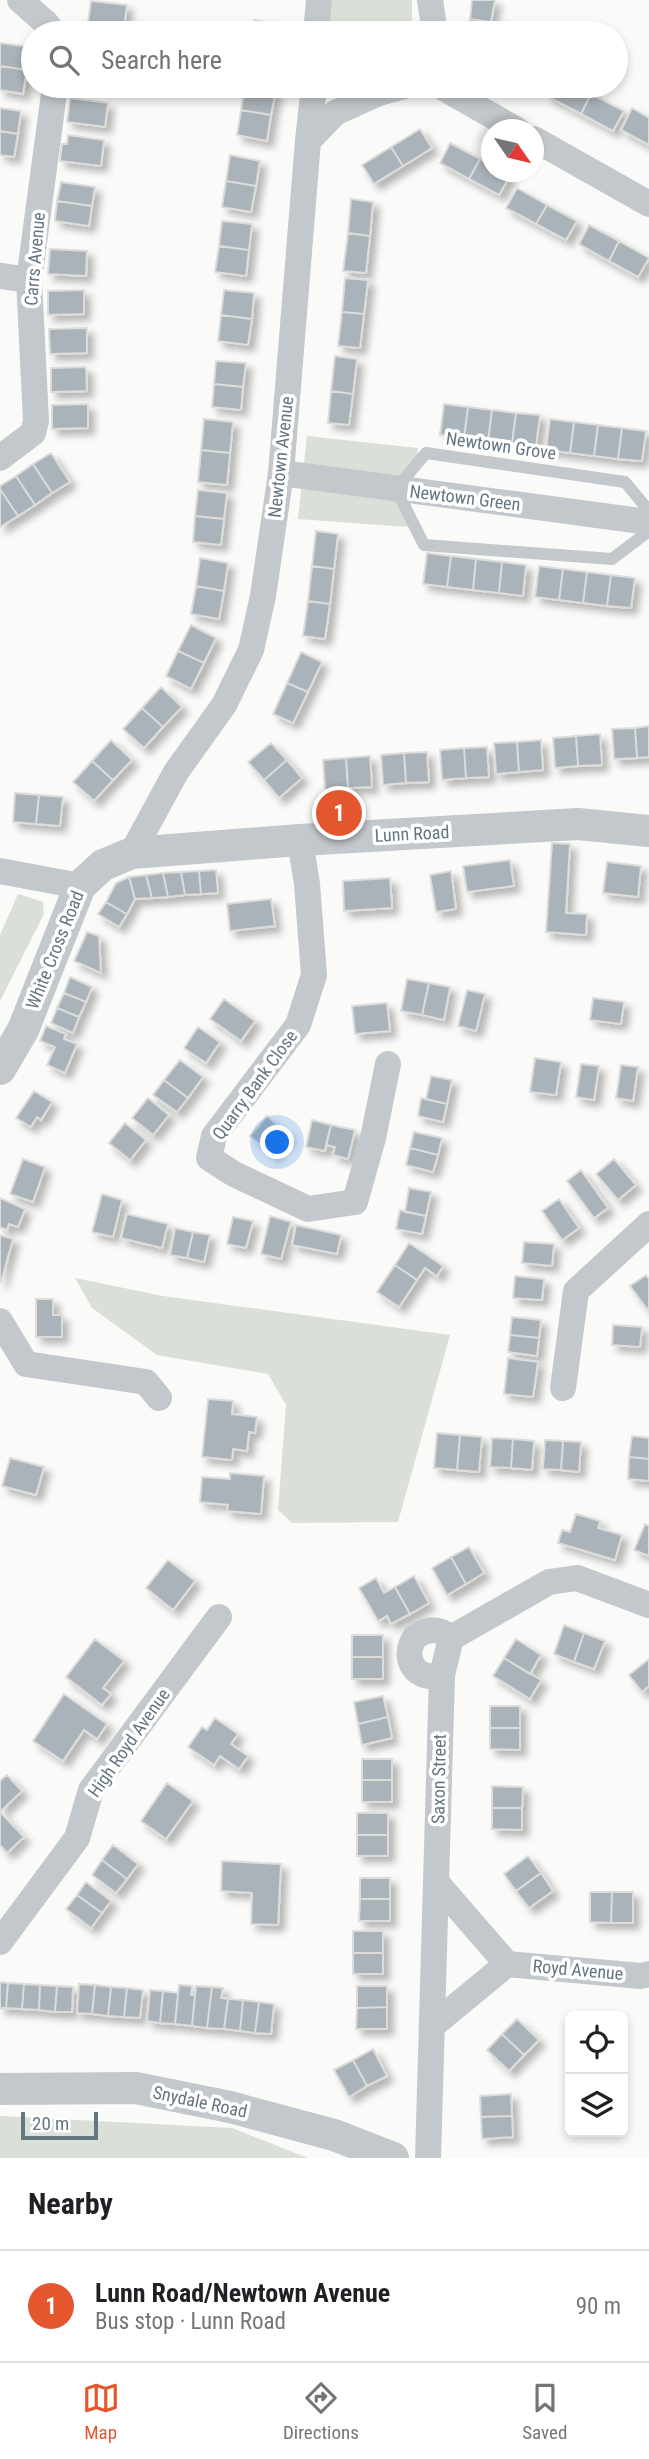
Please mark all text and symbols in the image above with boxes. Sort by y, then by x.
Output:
search box [21,21,628,98]
icon: search [45,41,83,79]
text: Search here [101,45,222,75]
north arrow [481,119,544,182]
street label: Carrs Avenue [20,211,49,307]
street label: Newtown Avenue [264,395,297,519]
street label: Newtown Grove [445,427,557,464]
street label: Newtown Green [408,480,522,515]
pin: 1 [316,787,362,839]
street label: Lunn Road [374,821,450,846]
street label: White Cross Road [21,888,88,1012]
street label: Quarry Bank Close [208,1026,301,1144]
your location [260,1125,294,1159]
street label: High Royd Avenue [83,1684,174,1801]
street label: Saxon Street [427,1734,450,1824]
street label: Royd Avenue [532,1955,624,1984]
map controls [565,2011,628,2137]
button: locate [565,2011,628,2074]
button: layers [565,2074,628,2137]
street label: Snydale Road [151,2081,249,2122]
scale bar [21,2109,98,2141]
text: 20 m [32,2112,69,2135]
text: Nearby [28,2186,113,2221]
text: Lunn Road/Newtown Avenue [95,2278,390,2308]
text: 1 [45,2293,57,2320]
text: 90 m [576,2293,621,2320]
text: Bus stop · Lunn Road [95,2308,286,2335]
tab: Map [82,2379,120,2444]
tab: Directions [283,2379,359,2444]
tab: Saved [522,2379,567,2444]

